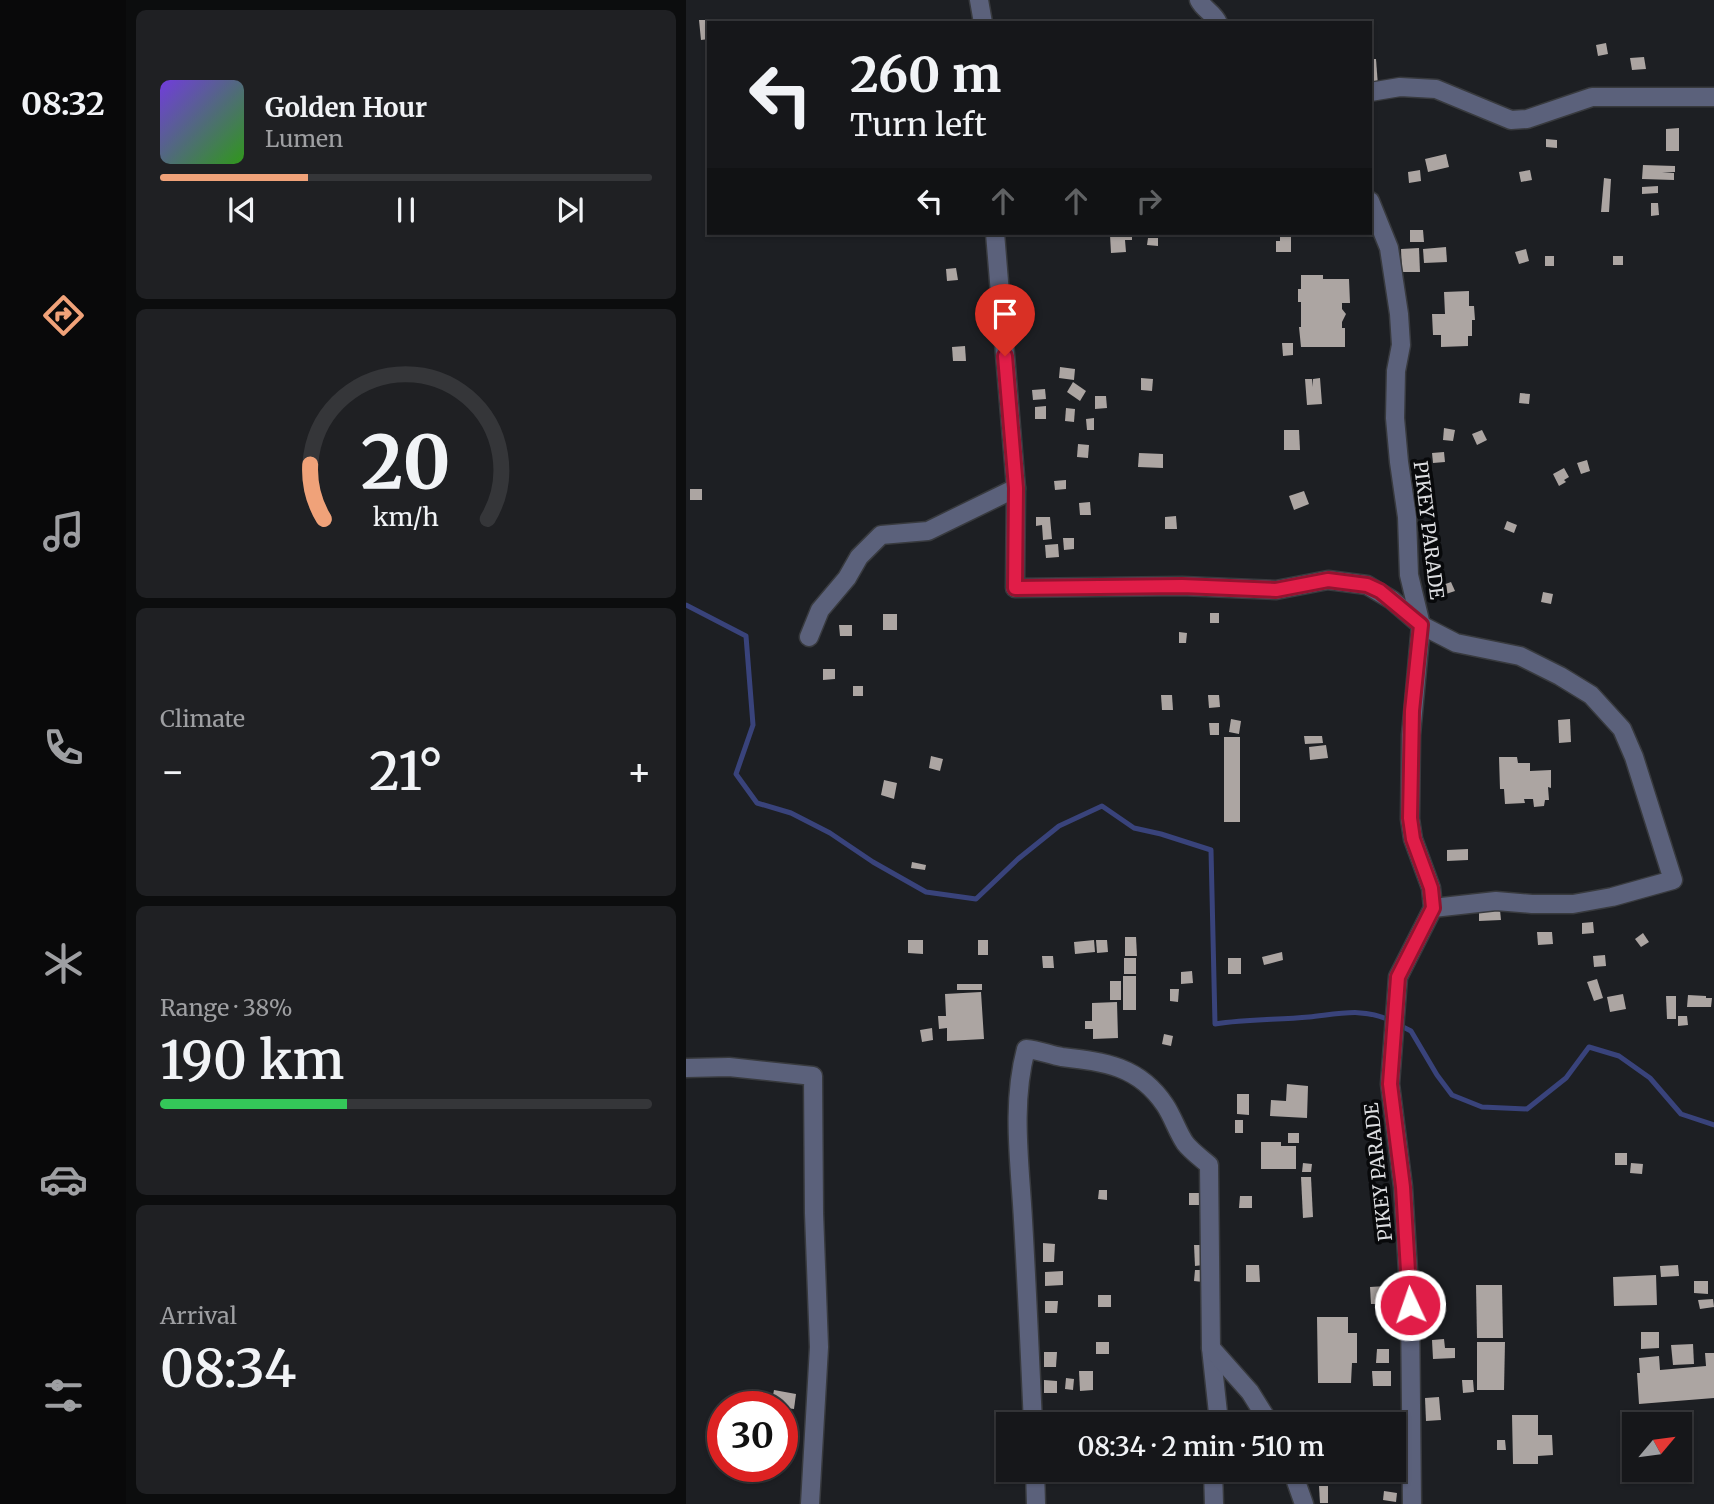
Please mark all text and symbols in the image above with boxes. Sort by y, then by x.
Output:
text: 260 m [850,44,1001,105]
icon: left [735,49,826,140]
text: 08:32 [21,84,105,124]
text: Golden Hour [265,91,427,124]
text: Turn left [850,105,987,145]
text: Lumen [265,124,343,153]
icon: left [911,182,949,220]
icon: ahead [984,182,1022,220]
icon: ahead [1057,182,1095,220]
icon: right [1130,182,1168,220]
icon: previous [223,191,261,229]
icon: pause [387,191,425,229]
icon: next [551,191,589,229]
pin [975,284,1035,356]
icon: directions [39,291,88,340]
icon: arrive [986,295,1024,333]
text: 20 [361,418,451,510]
street label: PIKEY PARADE [1409,460,1449,600]
text: km/h [373,501,439,533]
icon: music [39,507,88,556]
text: Climate [160,704,245,733]
icon: phone [39,723,88,772]
text: 21° [369,739,443,804]
text: − [160,748,185,795]
text: + [627,748,652,795]
icon: climate [39,939,88,988]
text: Range · 38% [160,993,293,1022]
text: 190 km [160,1028,344,1093]
street label: PIKEY PARADE [1359,1102,1397,1242]
icon: car [39,1155,88,1204]
position arrow [1373,1268,1447,1342]
text: Arrival [160,1301,237,1330]
text: 08:34 [160,1336,297,1401]
icon: filters [39,1371,88,1420]
speed limit sign: 30 [707,1391,798,1482]
north arrow [1622,1412,1692,1482]
map controls [1622,1412,1692,1482]
text: 08:34 · 2 min · 510 m [1077,1430,1325,1463]

